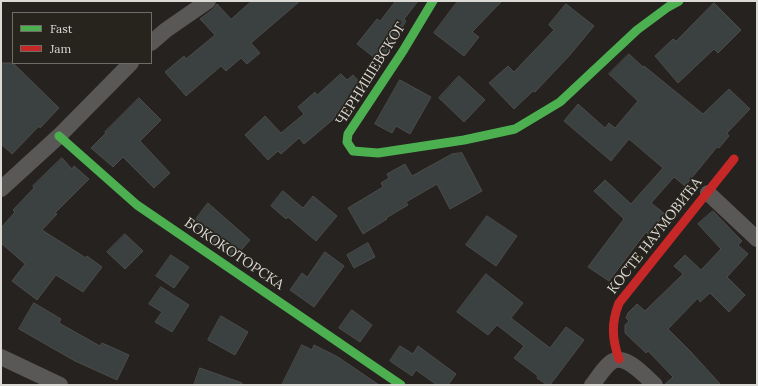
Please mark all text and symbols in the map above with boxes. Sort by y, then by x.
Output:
legend [12,12,152,64]
street label: ЧЕРНИШЕВСКОГ [333,19,409,129]
text: Fast [50,21,73,36]
text: Jam [50,41,71,56]
street label: КОСТЕ НАУМОВИЋА [604,174,706,298]
street label: БОКОКОТОРСКА [181,214,287,294]

